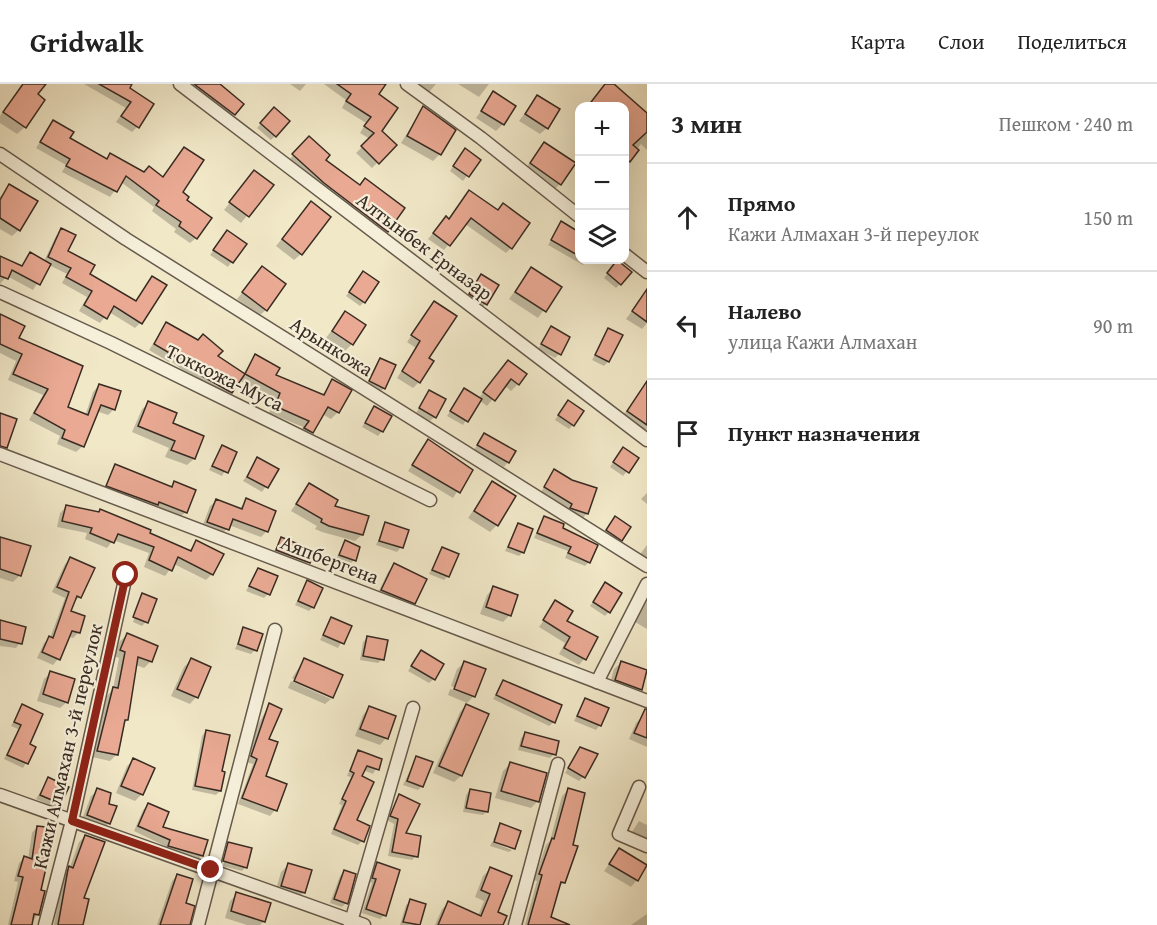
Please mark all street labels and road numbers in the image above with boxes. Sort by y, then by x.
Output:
street label: Алтынбек Ерназар [351,185,499,307]
street label: Арынкожа [285,309,380,383]
street label: Токкожа-Муса [161,336,289,418]
street label: Аяпбергена [277,527,384,591]
street label: Кажи Алмахан 3-й переулок [25,620,109,872]

